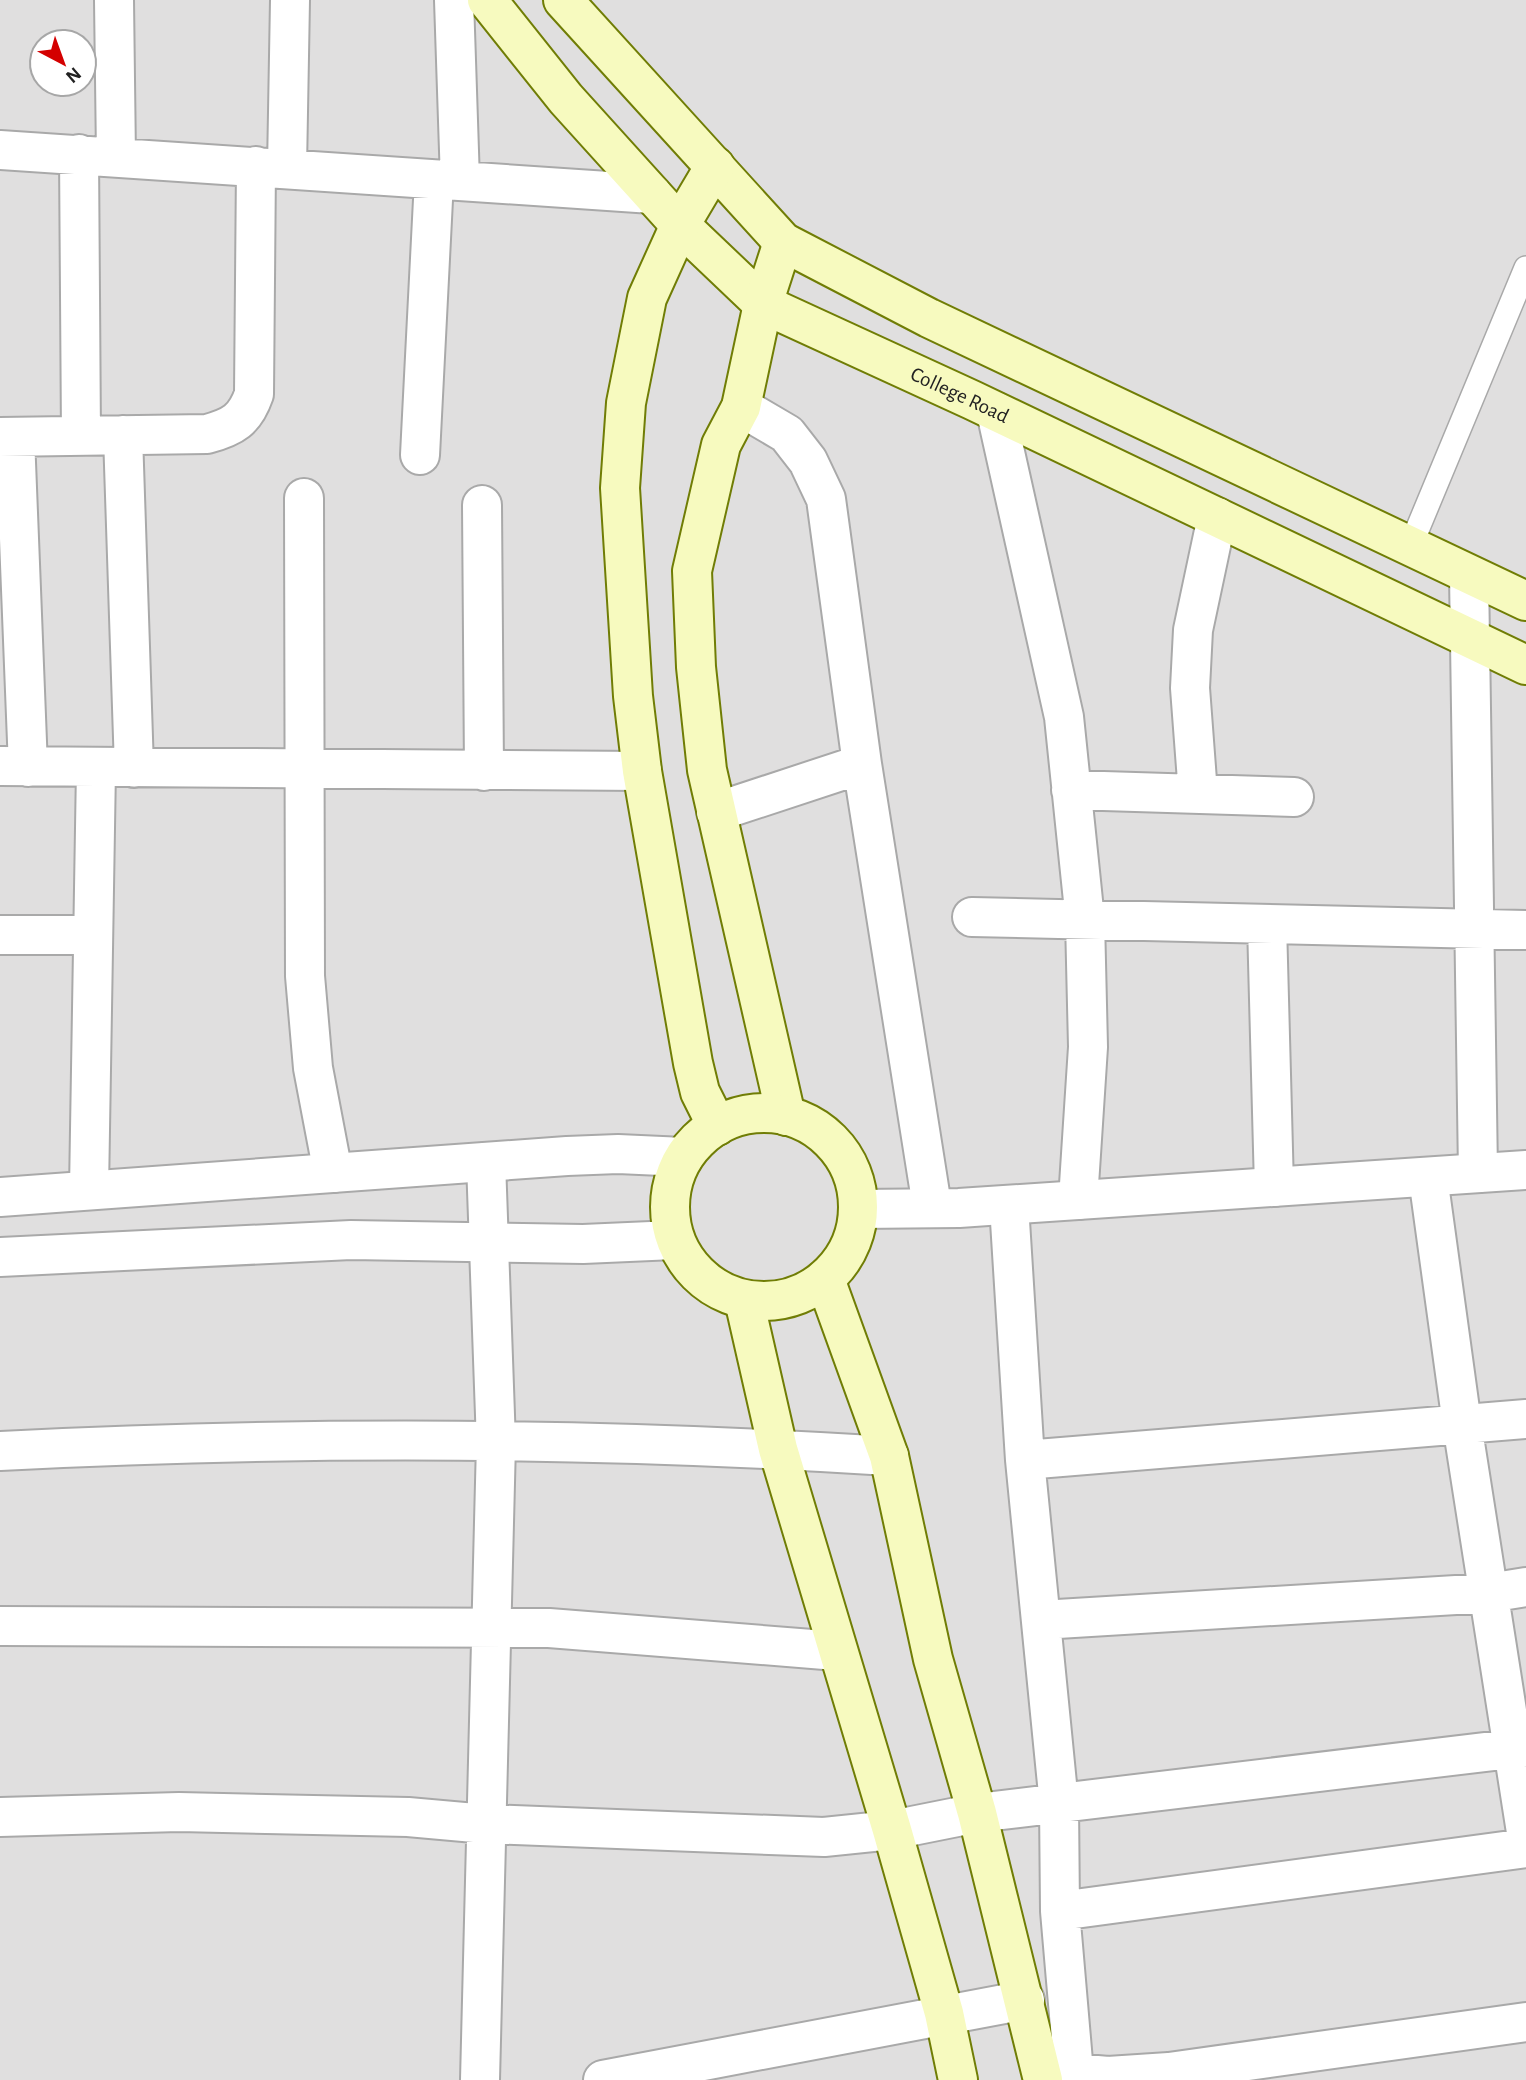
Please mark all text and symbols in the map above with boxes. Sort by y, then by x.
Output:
north arrow [28,28,98,98]
text: N [62,63,84,86]
street label: College Road [907,363,1012,427]

